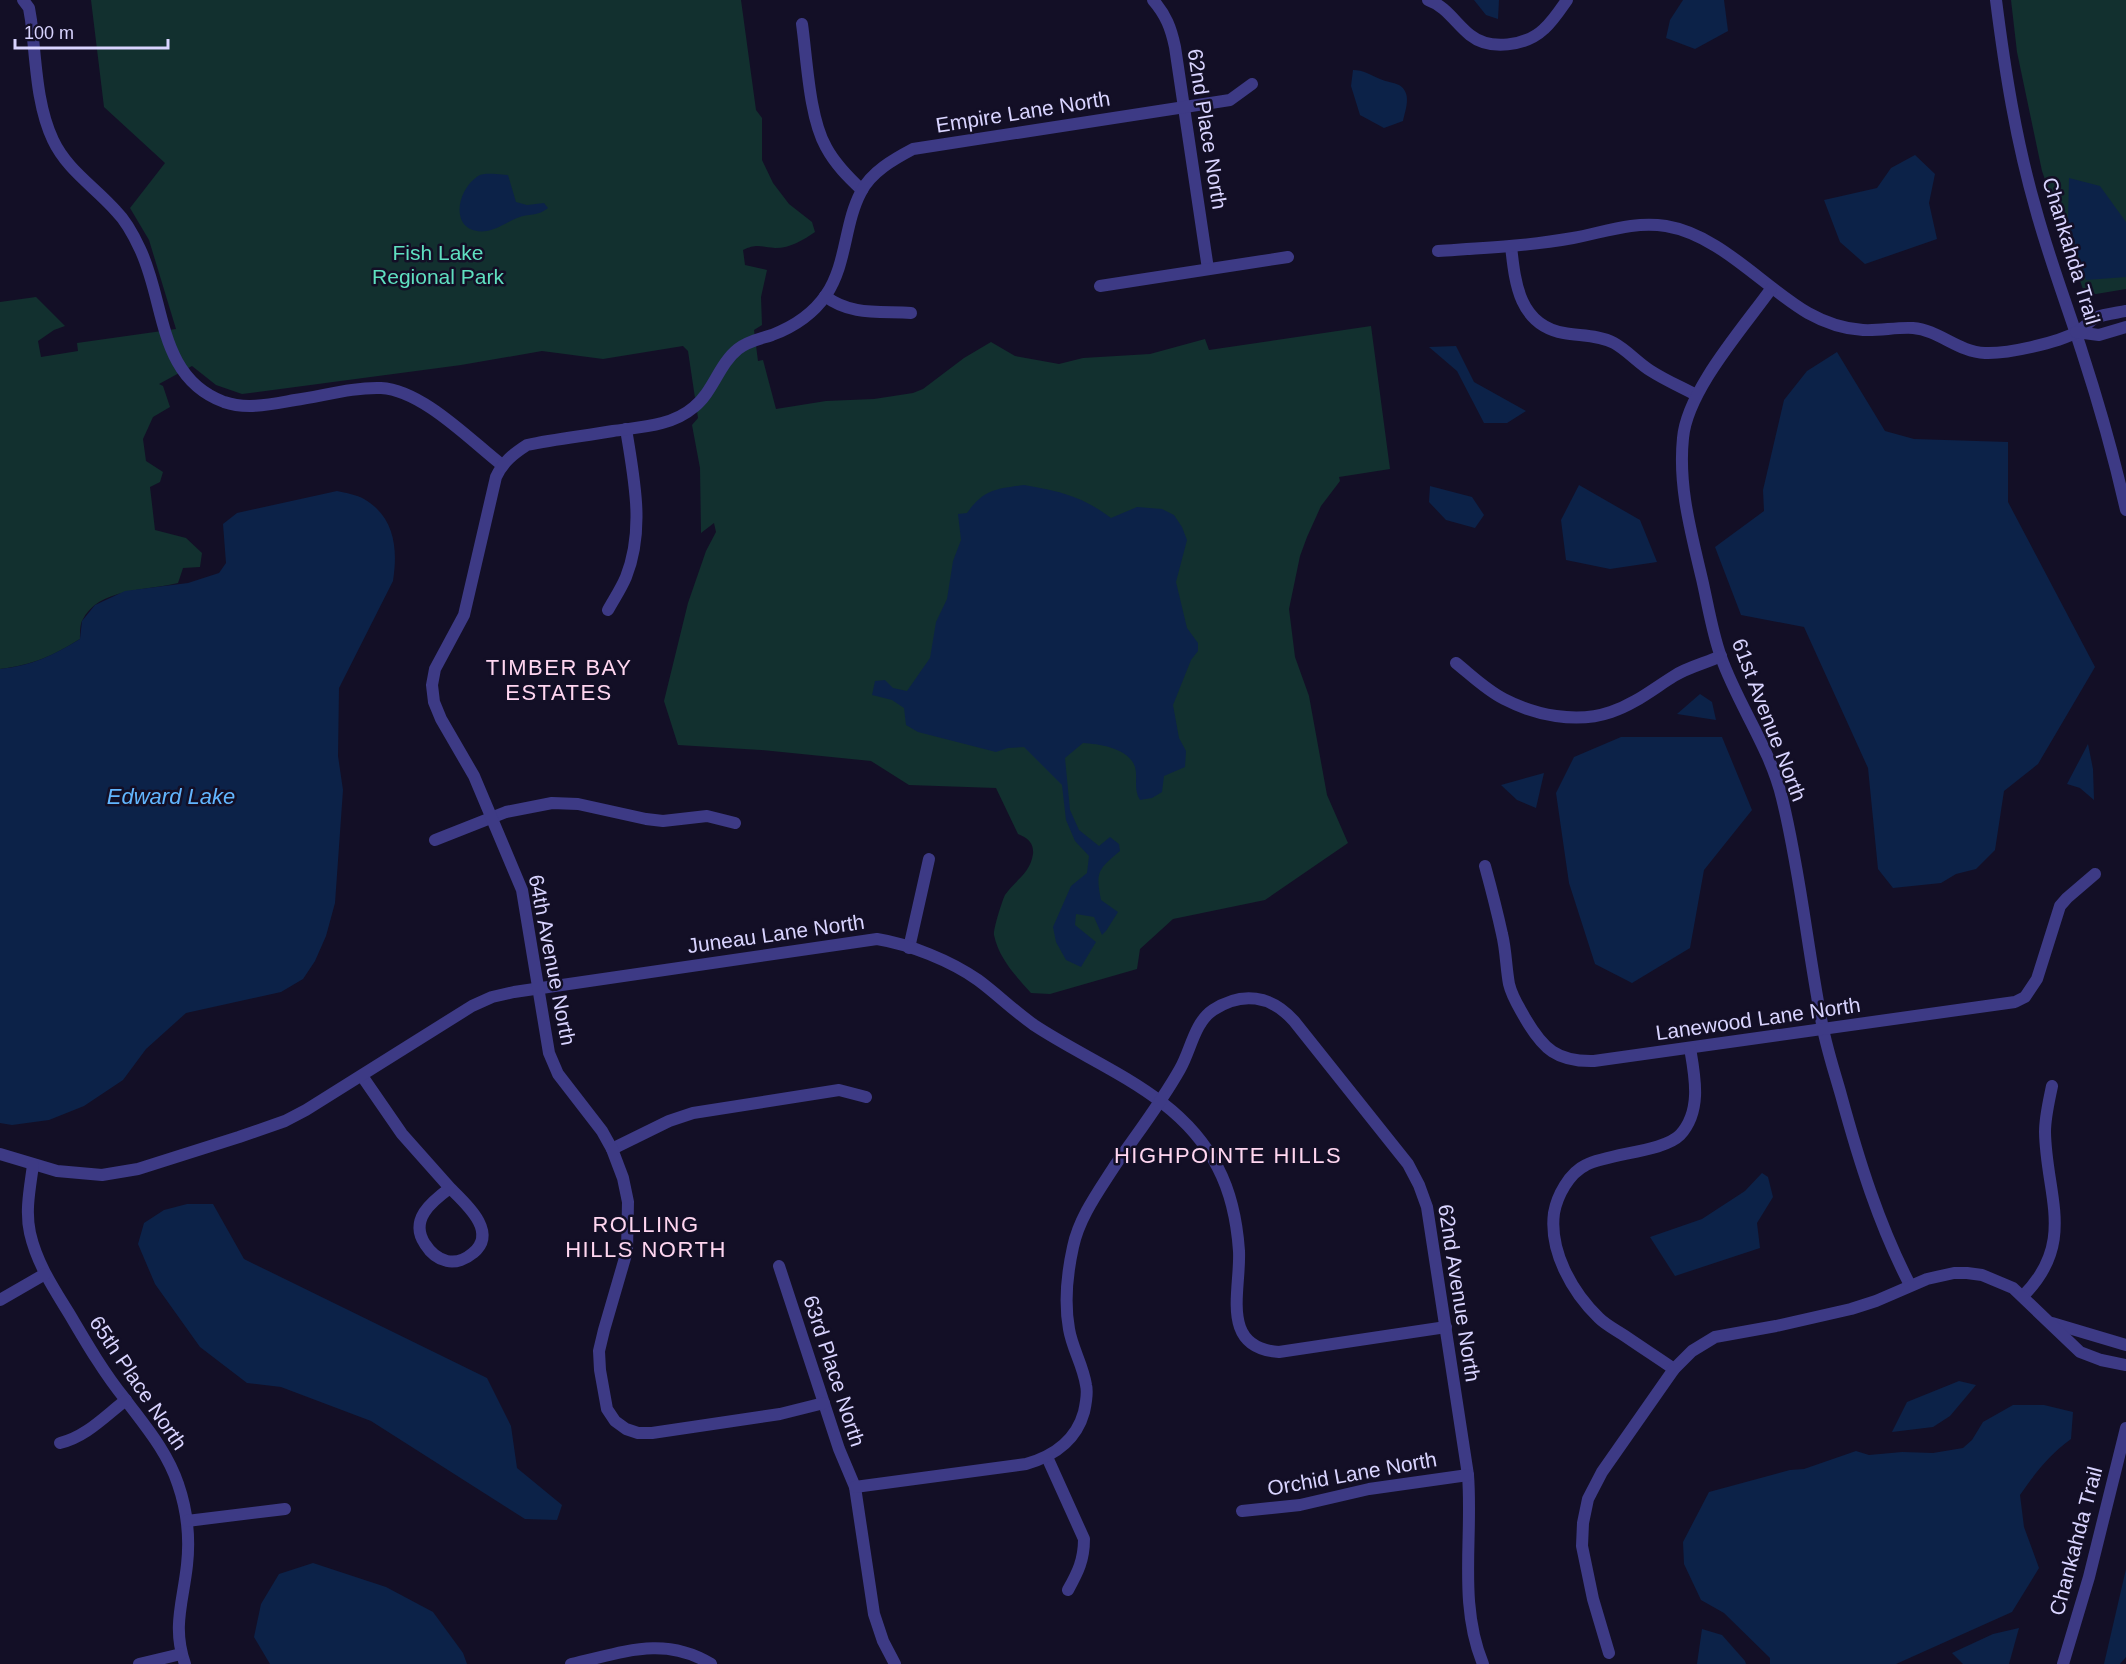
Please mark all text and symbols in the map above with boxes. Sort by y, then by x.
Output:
scale bar [15,12,168,50]
text: 100 m [24,23,74,43]
street label: 62nd Place North [1183,47,1232,211]
street label: Empire Lane North [934,86,1112,137]
street label: Chankahda Trail [2038,174,2105,327]
park label: Fish Lake Regional Park [372,241,504,288]
street label: 61st Avenue North [1728,635,1811,804]
district label: TIMBER BAY ESTATES [486,655,632,705]
water label: Edward Lake [107,784,235,809]
street label: 64th Avenue North [525,873,580,1047]
street label: Juneau Lane North [686,910,866,957]
street label: Lanewood Lane North [1654,993,1862,1044]
district label: HIGHPOINTE HILLS [1114,1143,1342,1168]
street label: 62nd Avenue North [1434,1203,1485,1383]
district label: ROLLING HILLS NORTH [565,1212,727,1262]
street label: 63rd Place North [799,1292,870,1449]
street label: 65th Place North [85,1311,192,1454]
street label: Orchid Lane North [1265,1447,1438,1500]
street label: Chankahda Trail [2045,1464,2106,1618]

